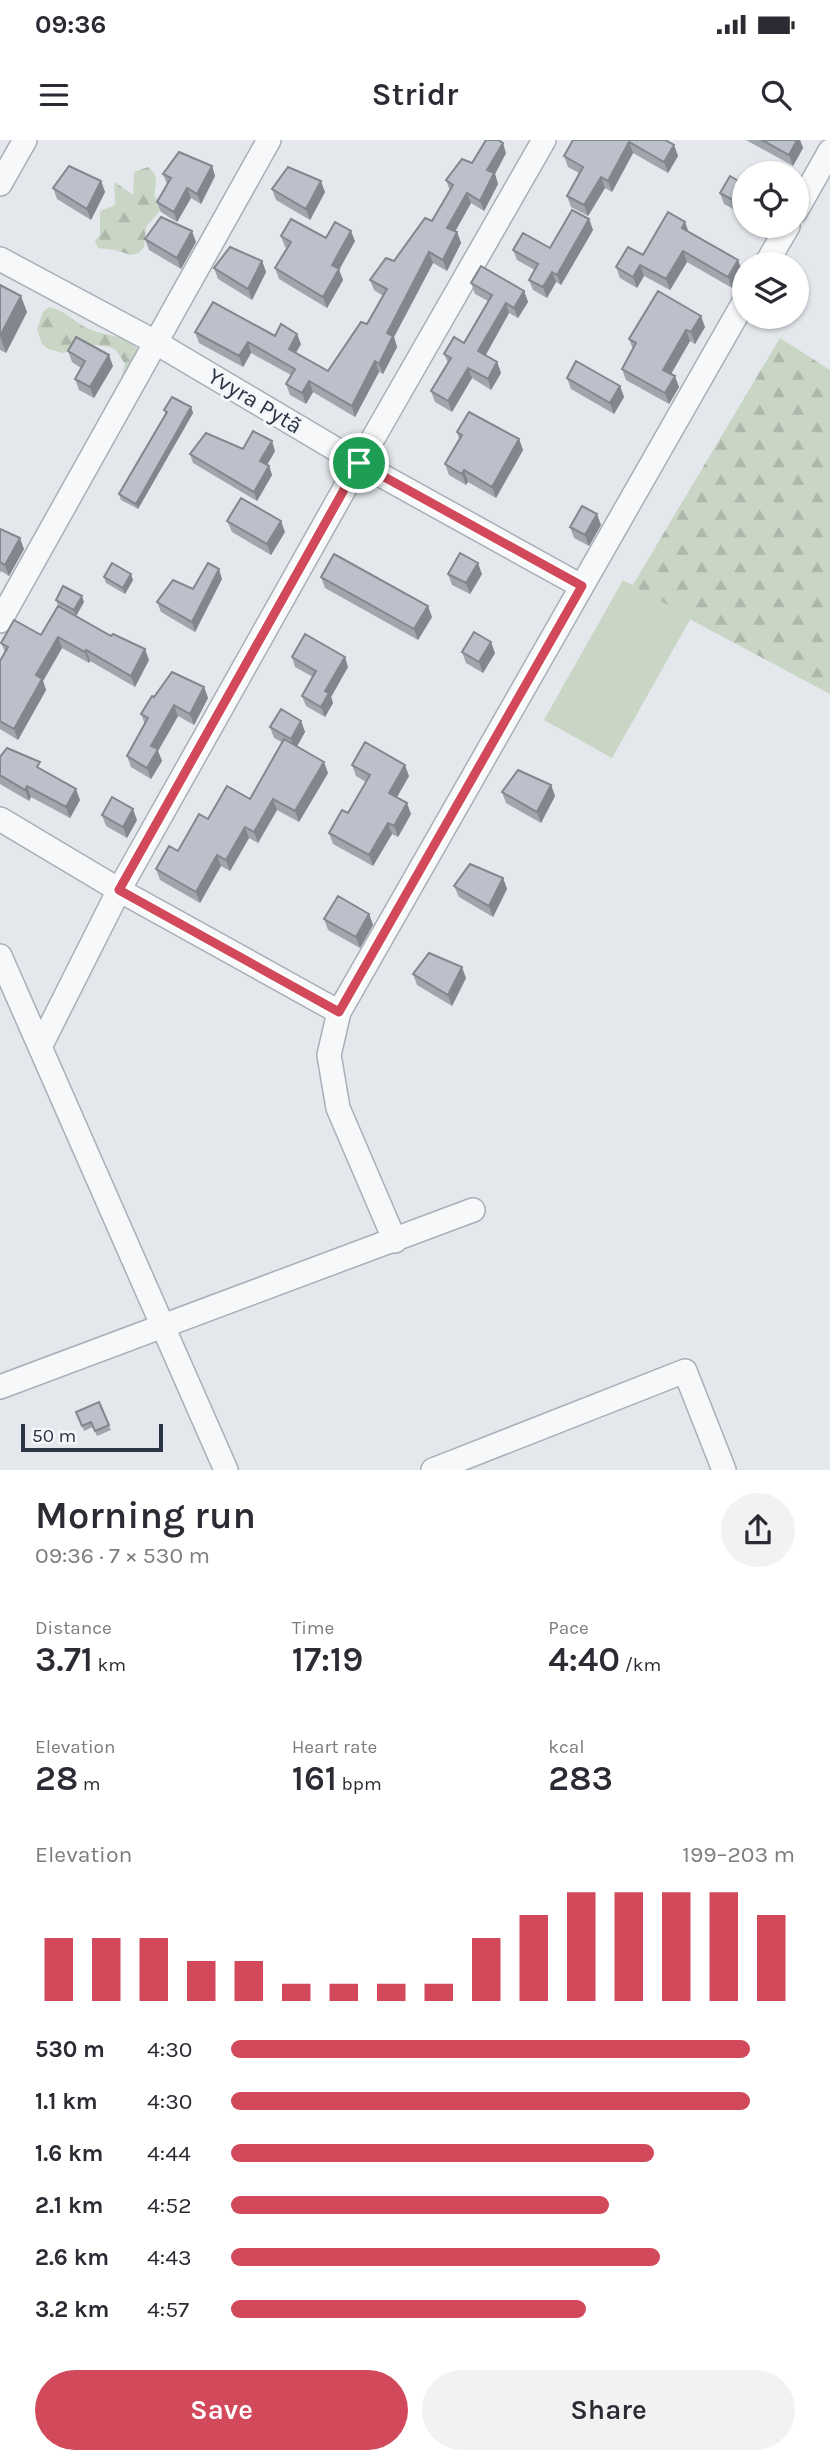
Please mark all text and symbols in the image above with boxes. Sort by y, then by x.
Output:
text: 09:36 [35,9,106,40]
icon: menu [35,76,73,114]
text: Stridr [372,76,458,113]
icon: search [757,76,795,114]
map controls [732,161,809,329]
button: locate [732,161,809,238]
button: layers [732,252,809,329]
street label: Yvyra Pytã [203,362,307,440]
pin [329,433,389,493]
icon: arrive [340,444,378,482]
scale bar [21,1421,163,1453]
text: 50 m [32,1425,76,1447]
text: Morning run [35,1493,256,1538]
button: share [721,1493,795,1567]
text: 09:36 · 7 × 530 m [35,1542,210,1569]
text: Distance [35,1617,112,1639]
text: Time [292,1617,334,1639]
text: Pace [548,1617,589,1639]
text: 3.71 [35,1639,93,1680]
text: 17:19 [292,1639,363,1680]
text: 4:40 [548,1639,620,1680]
text: km [93,1654,126,1676]
text: /km [620,1654,661,1676]
text: Elevation [35,1736,115,1758]
text: Heart rate [292,1736,377,1758]
text: kcal [548,1736,585,1758]
text: 28 [35,1758,78,1799]
text: 161 [292,1758,337,1799]
text: 283 [548,1758,613,1799]
text: m [78,1773,101,1795]
text: bpm [337,1773,382,1795]
text: Elevation [35,1841,132,1868]
text: 199–203 m [682,1841,795,1868]
text: 530 m [35,2036,105,2063]
text: 4:30 [147,2036,192,2063]
text: 1.1 km [35,2088,98,2115]
text: 4:30 [147,2088,192,2115]
text: 1.6 km [35,2140,103,2167]
text: 4:44 [147,2140,191,2167]
text: 2.1 km [35,2192,103,2219]
text: 4:52 [147,2192,191,2219]
text: 2.6 km [35,2244,109,2271]
text: 4:43 [147,2244,192,2271]
text: 3.2 km [35,2296,109,2323]
text: 4:57 [147,2296,189,2323]
button: Save [35,2370,408,2450]
button: Share [422,2370,795,2450]

